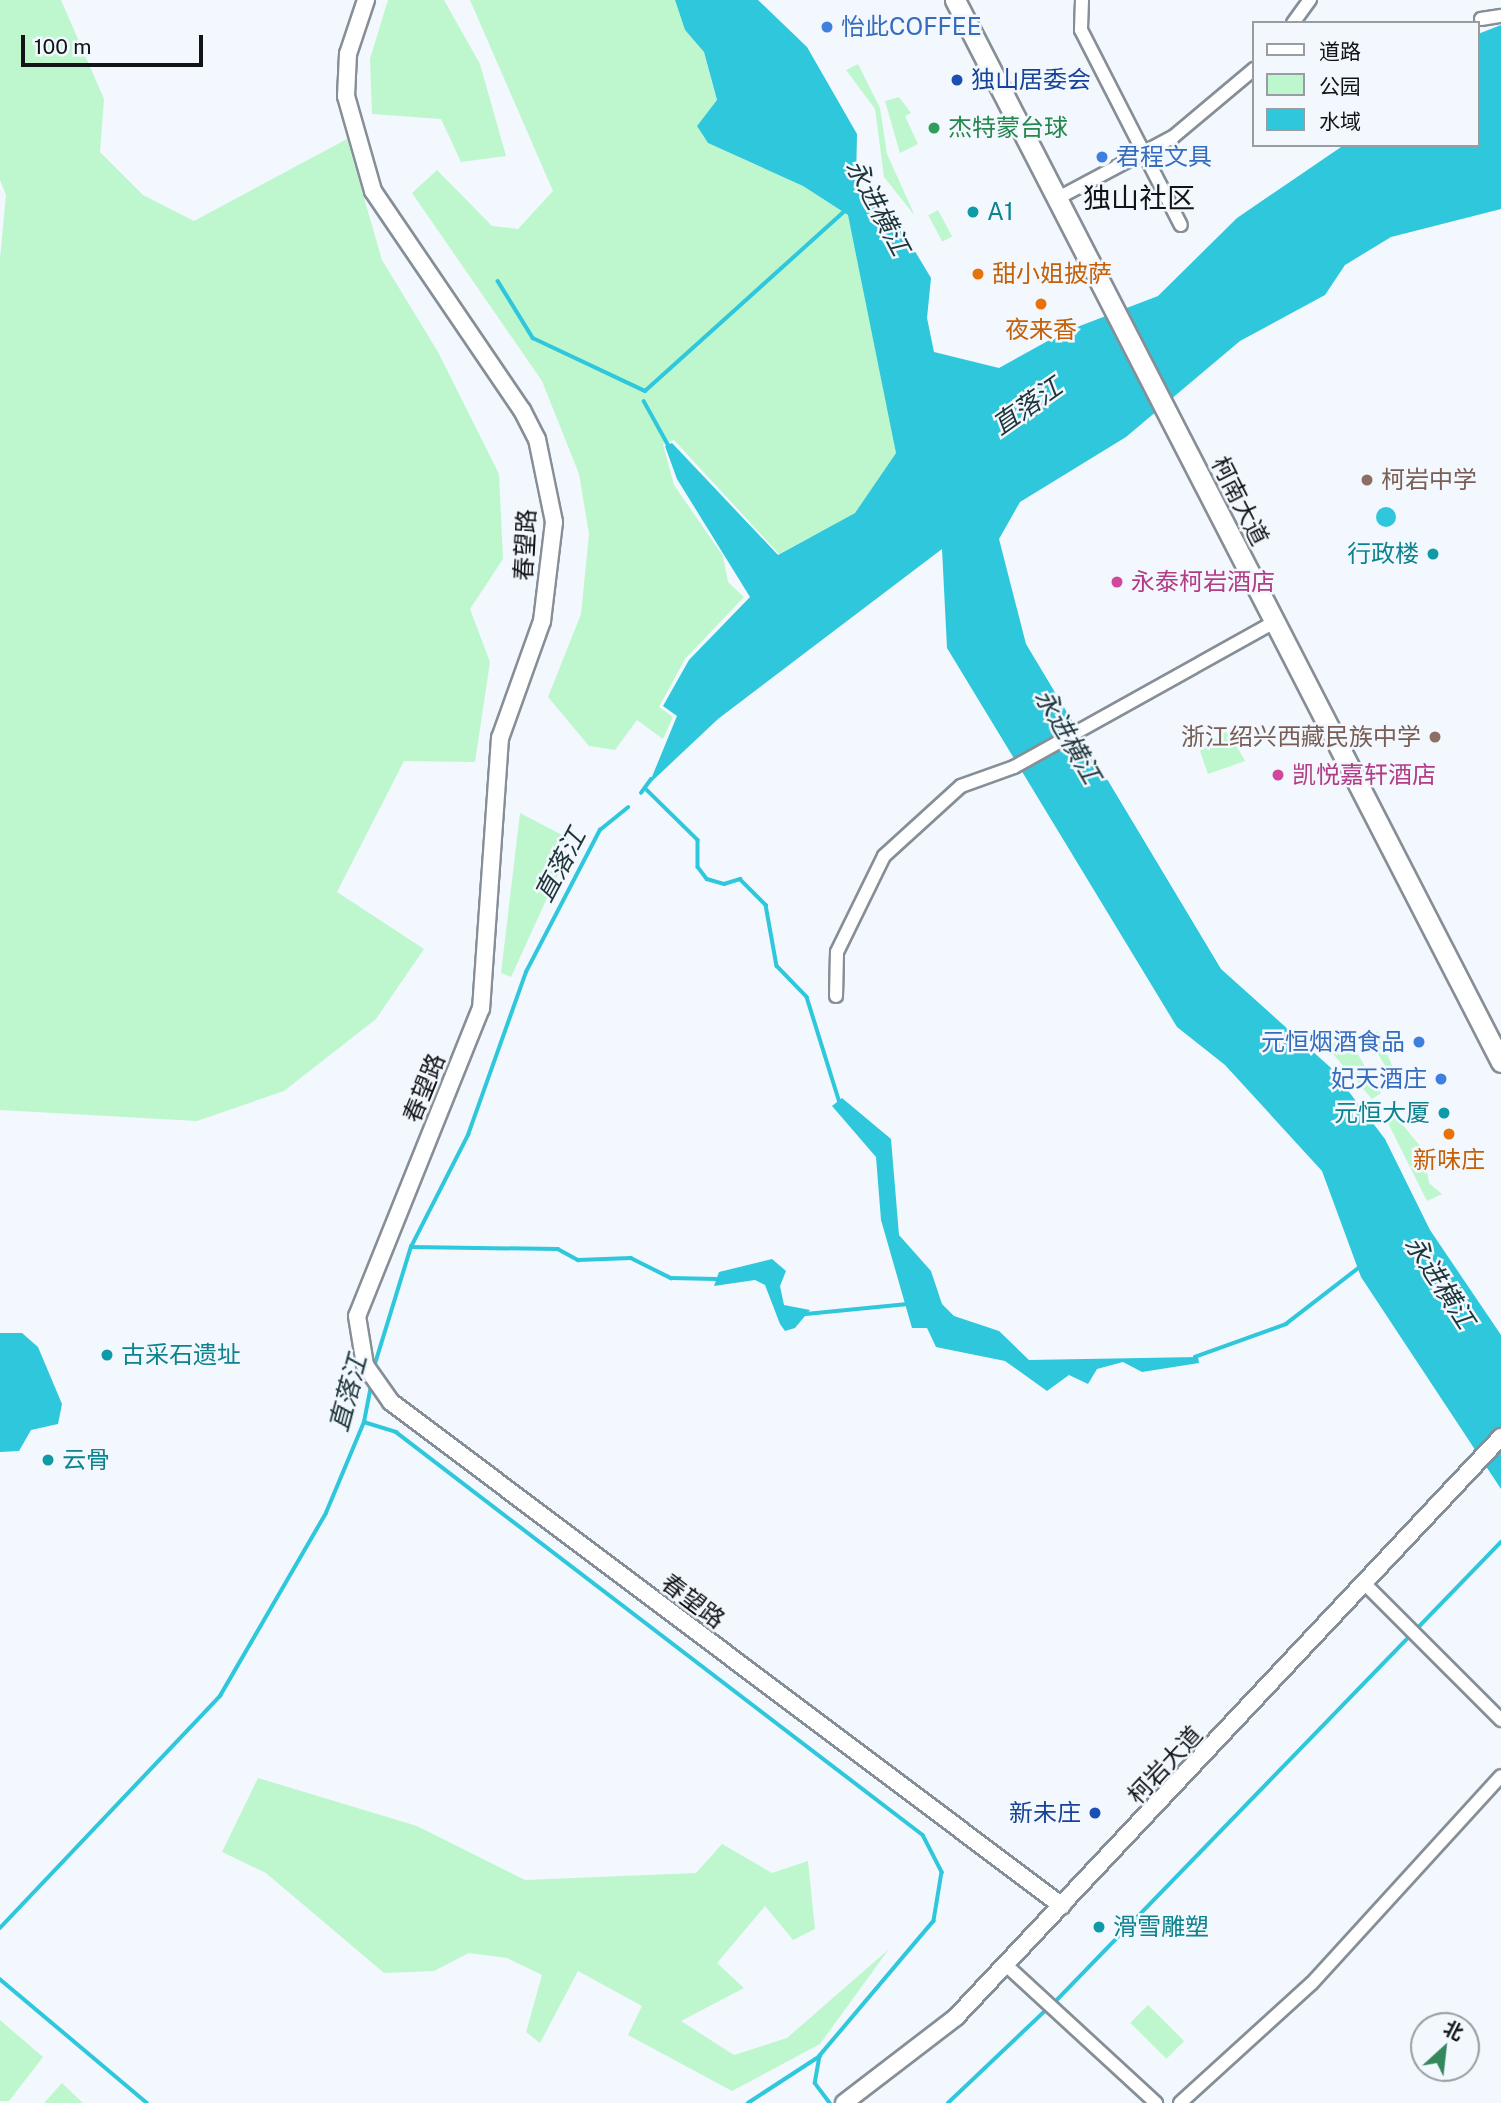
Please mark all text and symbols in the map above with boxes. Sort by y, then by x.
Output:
place label: 怡此COFFEE [841,13,982,41]
marker: 怡此COFFEE [819,19,835,35]
scale bar [24,21,206,65]
legend [1252,21,1480,147]
text: 100 m [34,34,91,59]
text: 道路 [1319,39,1361,64]
place label: 独山居委会 [971,66,1091,94]
marker: 独山居委会 [949,72,965,88]
text: 公园 [1319,74,1361,99]
text: 水域 [1319,109,1361,134]
place label: 杰特蒙台球 [948,114,1068,142]
marker: 杰特蒙台球 [926,120,942,136]
place label: 君程文具 [1116,143,1212,171]
marker: 君程文具 [1094,149,1110,165]
water label: 永进横江 [840,154,916,260]
district label: 独山社区 [1083,181,1195,215]
place label: A1 [987,198,1014,226]
marker: A1 [965,204,981,220]
place label: 甜小姐披萨 [992,260,1112,288]
marker: 甜小姐披萨 [970,266,986,282]
marker: 夜来香 [1033,296,1049,312]
place label: 夜来香 [1005,316,1077,344]
water label: 直落江 [986,371,1068,441]
street label: 柯南大道 [1205,452,1275,550]
place label: 柯岩中学 [1381,466,1477,494]
marker: 柯岩中学 [1359,472,1375,488]
street label: 春望路 [509,508,541,582]
place label: 行政楼 [1347,540,1419,568]
marker: 行政楼 [1425,546,1441,562]
place label: 永泰柯岩酒店 [1131,568,1275,596]
marker: 永泰柯岩酒店 [1109,574,1125,590]
water label: 永进横江 [1028,683,1108,789]
place label: 浙江绍兴西藏民族中学 [1181,723,1421,751]
marker: 浙江绍兴西藏民族中学 [1427,729,1443,745]
place label: 凯悦嘉轩酒店 [1292,761,1436,789]
marker: 凯悦嘉轩酒店 [1270,767,1286,783]
water label: 直落江 [528,823,592,907]
place label: 元恒烟酒食品 [1261,1028,1405,1056]
marker: 元恒烟酒食品 [1411,1034,1427,1050]
street label: 春望路 [397,1049,451,1127]
place label: 妃天酒庄 [1331,1065,1427,1093]
marker: 妃天酒庄 [1433,1071,1449,1087]
place label: 元恒大厦 [1334,1099,1430,1127]
marker: 元恒大厦 [1436,1105,1452,1121]
marker: 新味庄 [1441,1126,1457,1142]
place label: 新味庄 [1413,1146,1485,1174]
water label: 永进横江 [1399,1230,1481,1334]
place label: 古采石遗址 [121,1341,241,1369]
marker: 古采石遗址 [99,1347,115,1363]
water label: 直落江 [323,1351,373,1435]
place label: 云骨 [62,1446,110,1474]
marker: 云骨 [40,1452,56,1468]
street label: 春望路 [656,1568,730,1634]
street label: 柯岩大道 [1122,1720,1208,1810]
place label: 新未庄 [1009,1799,1081,1827]
marker: 新未庄 [1087,1805,1103,1821]
place label: 滑雪雕塑 [1113,1913,1209,1941]
marker: 滑雪雕塑 [1091,1919,1107,1935]
north arrow [1410,2012,1480,2082]
text: 北 [1440,2016,1467,2044]

